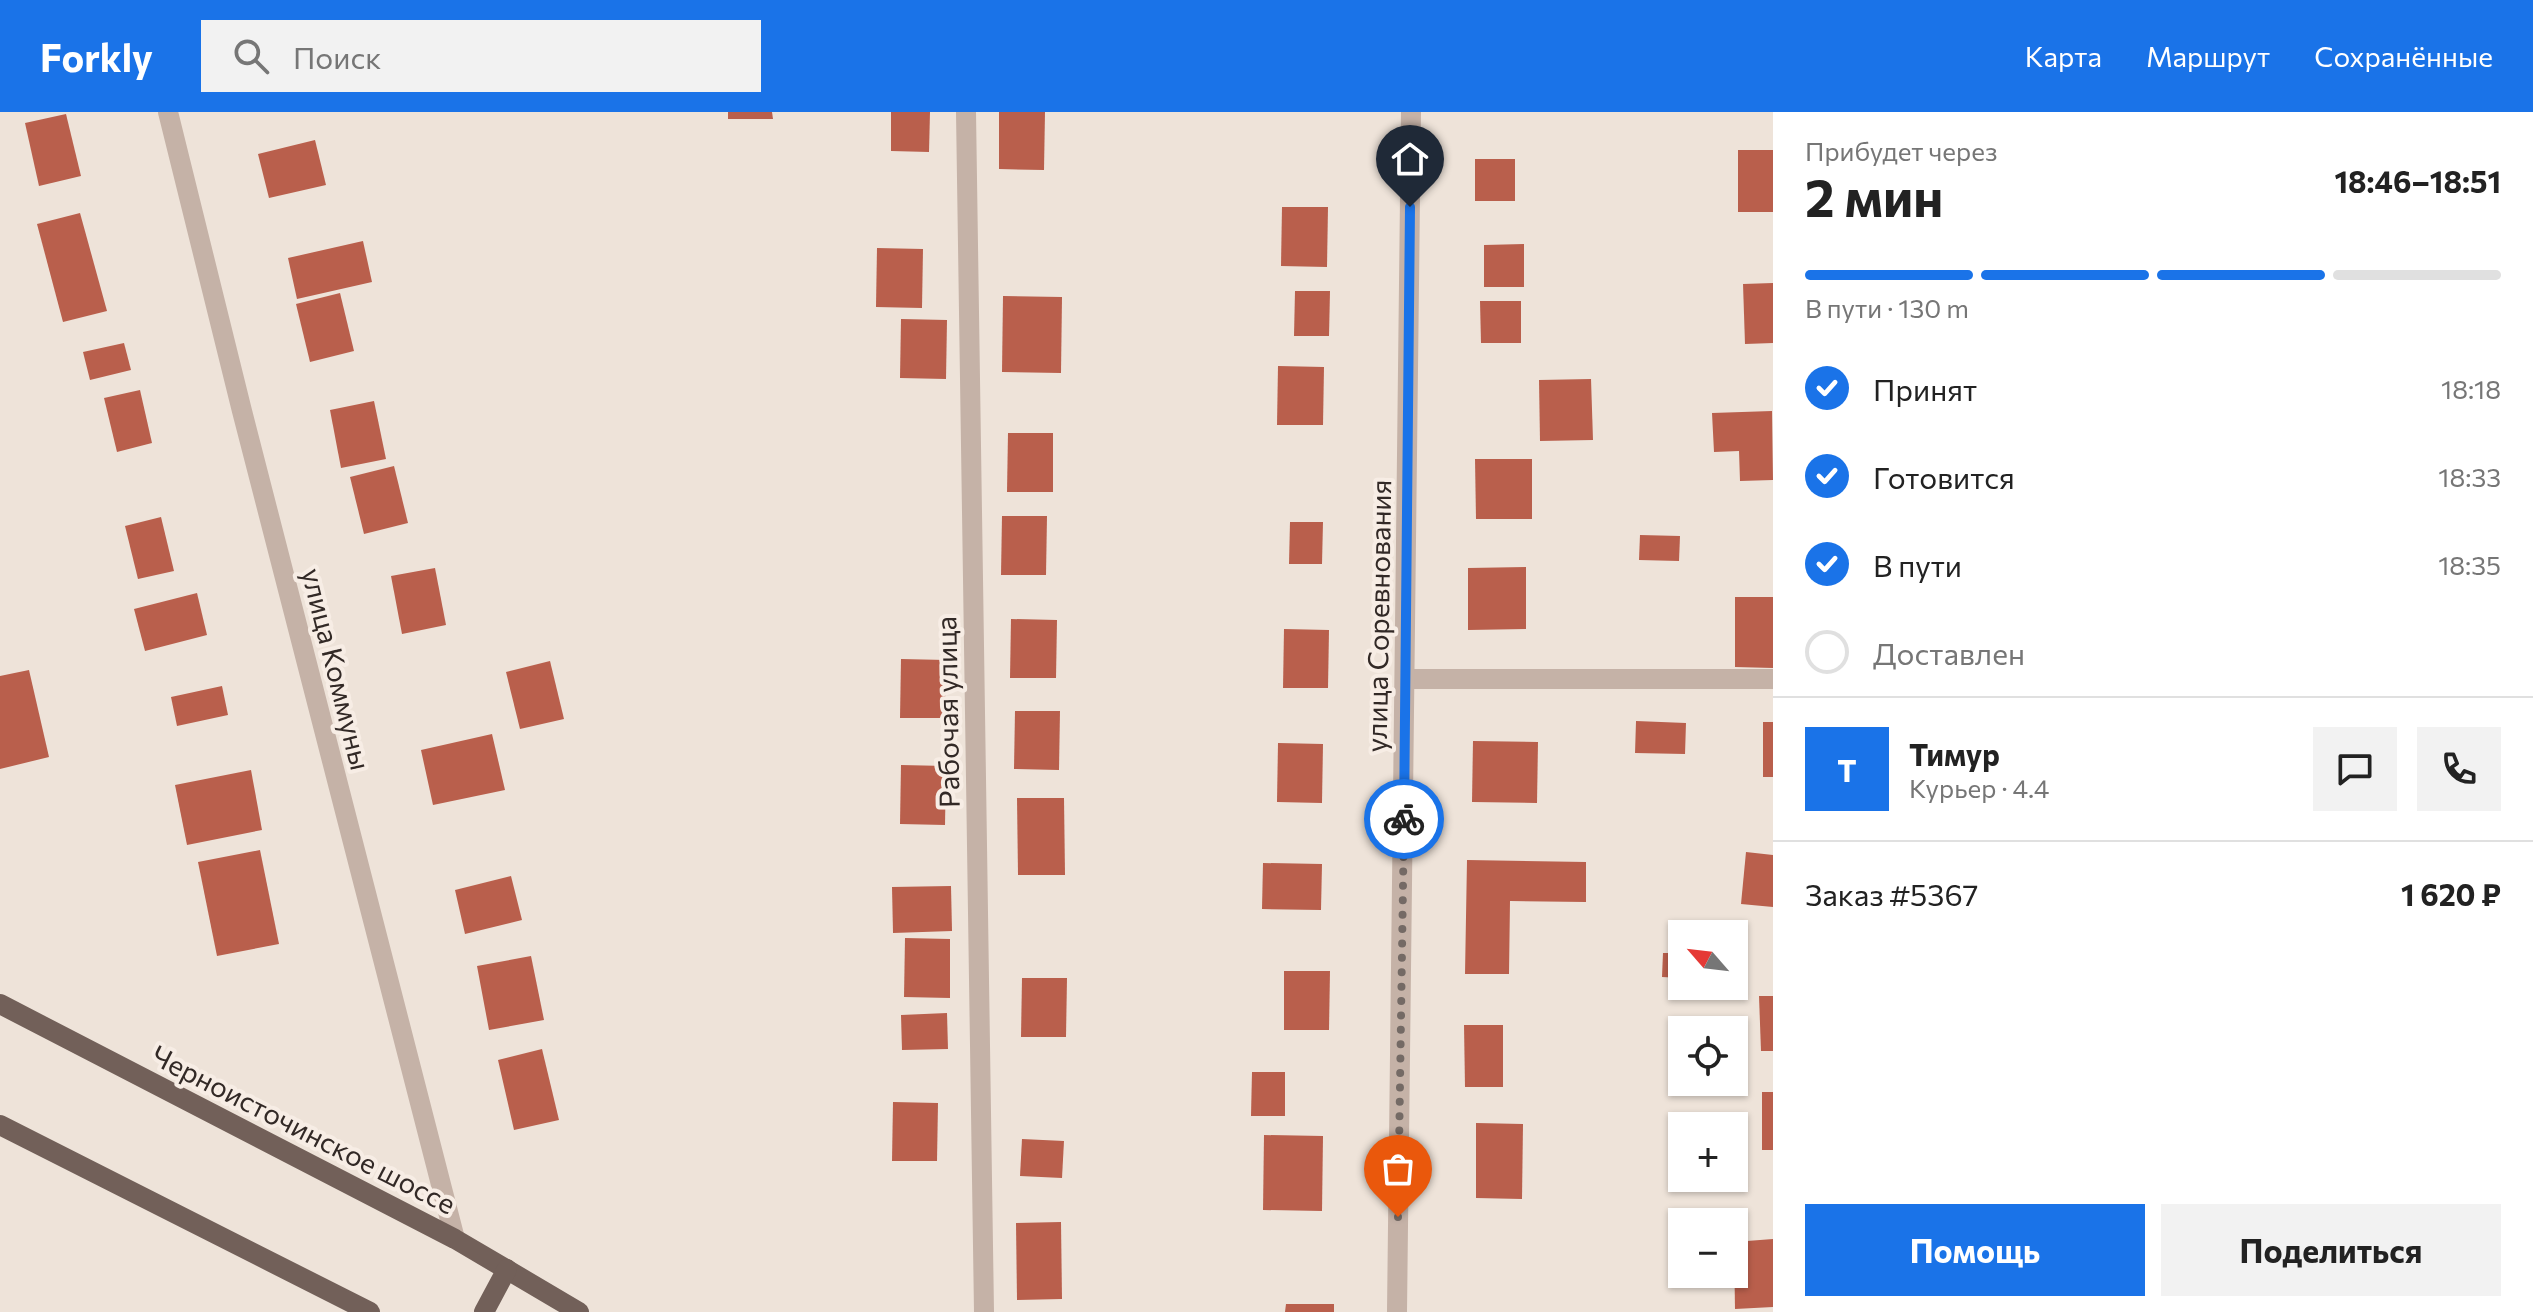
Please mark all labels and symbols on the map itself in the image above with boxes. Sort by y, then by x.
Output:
pin [1376,125,1444,207]
street label: улица Соревнования [1359,479,1397,753]
street label: улица Коммуны [295,565,379,773]
street label: Рабочая улица [928,616,966,808]
courier [1364,779,1444,859]
north arrow [1668,920,1748,1000]
street label: Черноисточинское шоссе [146,1037,462,1221]
pin [1364,1135,1432,1217]

